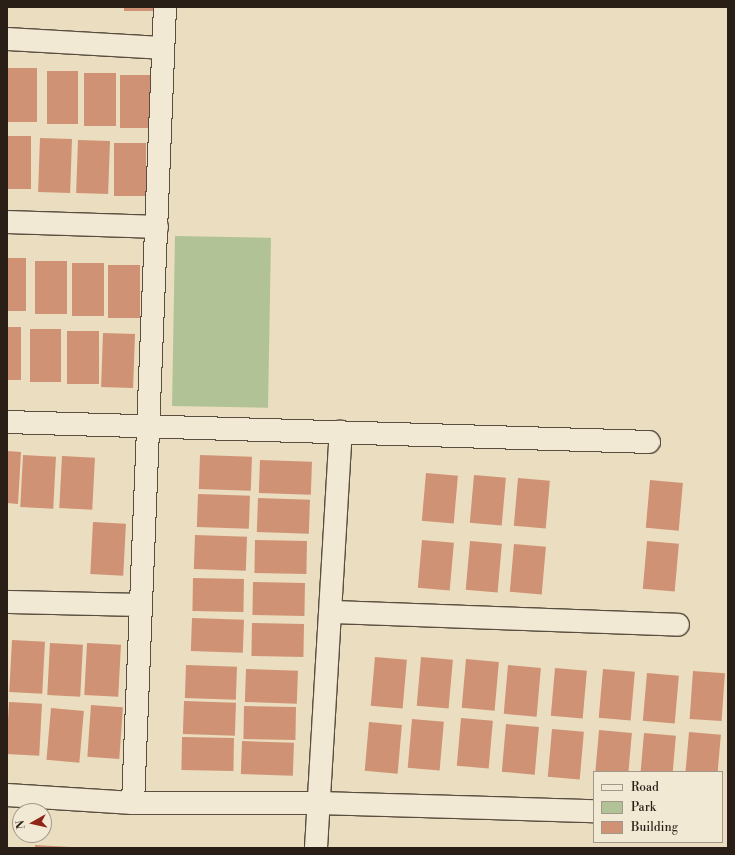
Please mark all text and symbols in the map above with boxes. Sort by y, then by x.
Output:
legend [593,771,723,843]
text: Road [631,780,659,795]
text: Park [631,800,656,815]
north arrow [12,803,52,843]
text: N [14,819,29,830]
text: Building [631,820,678,835]

